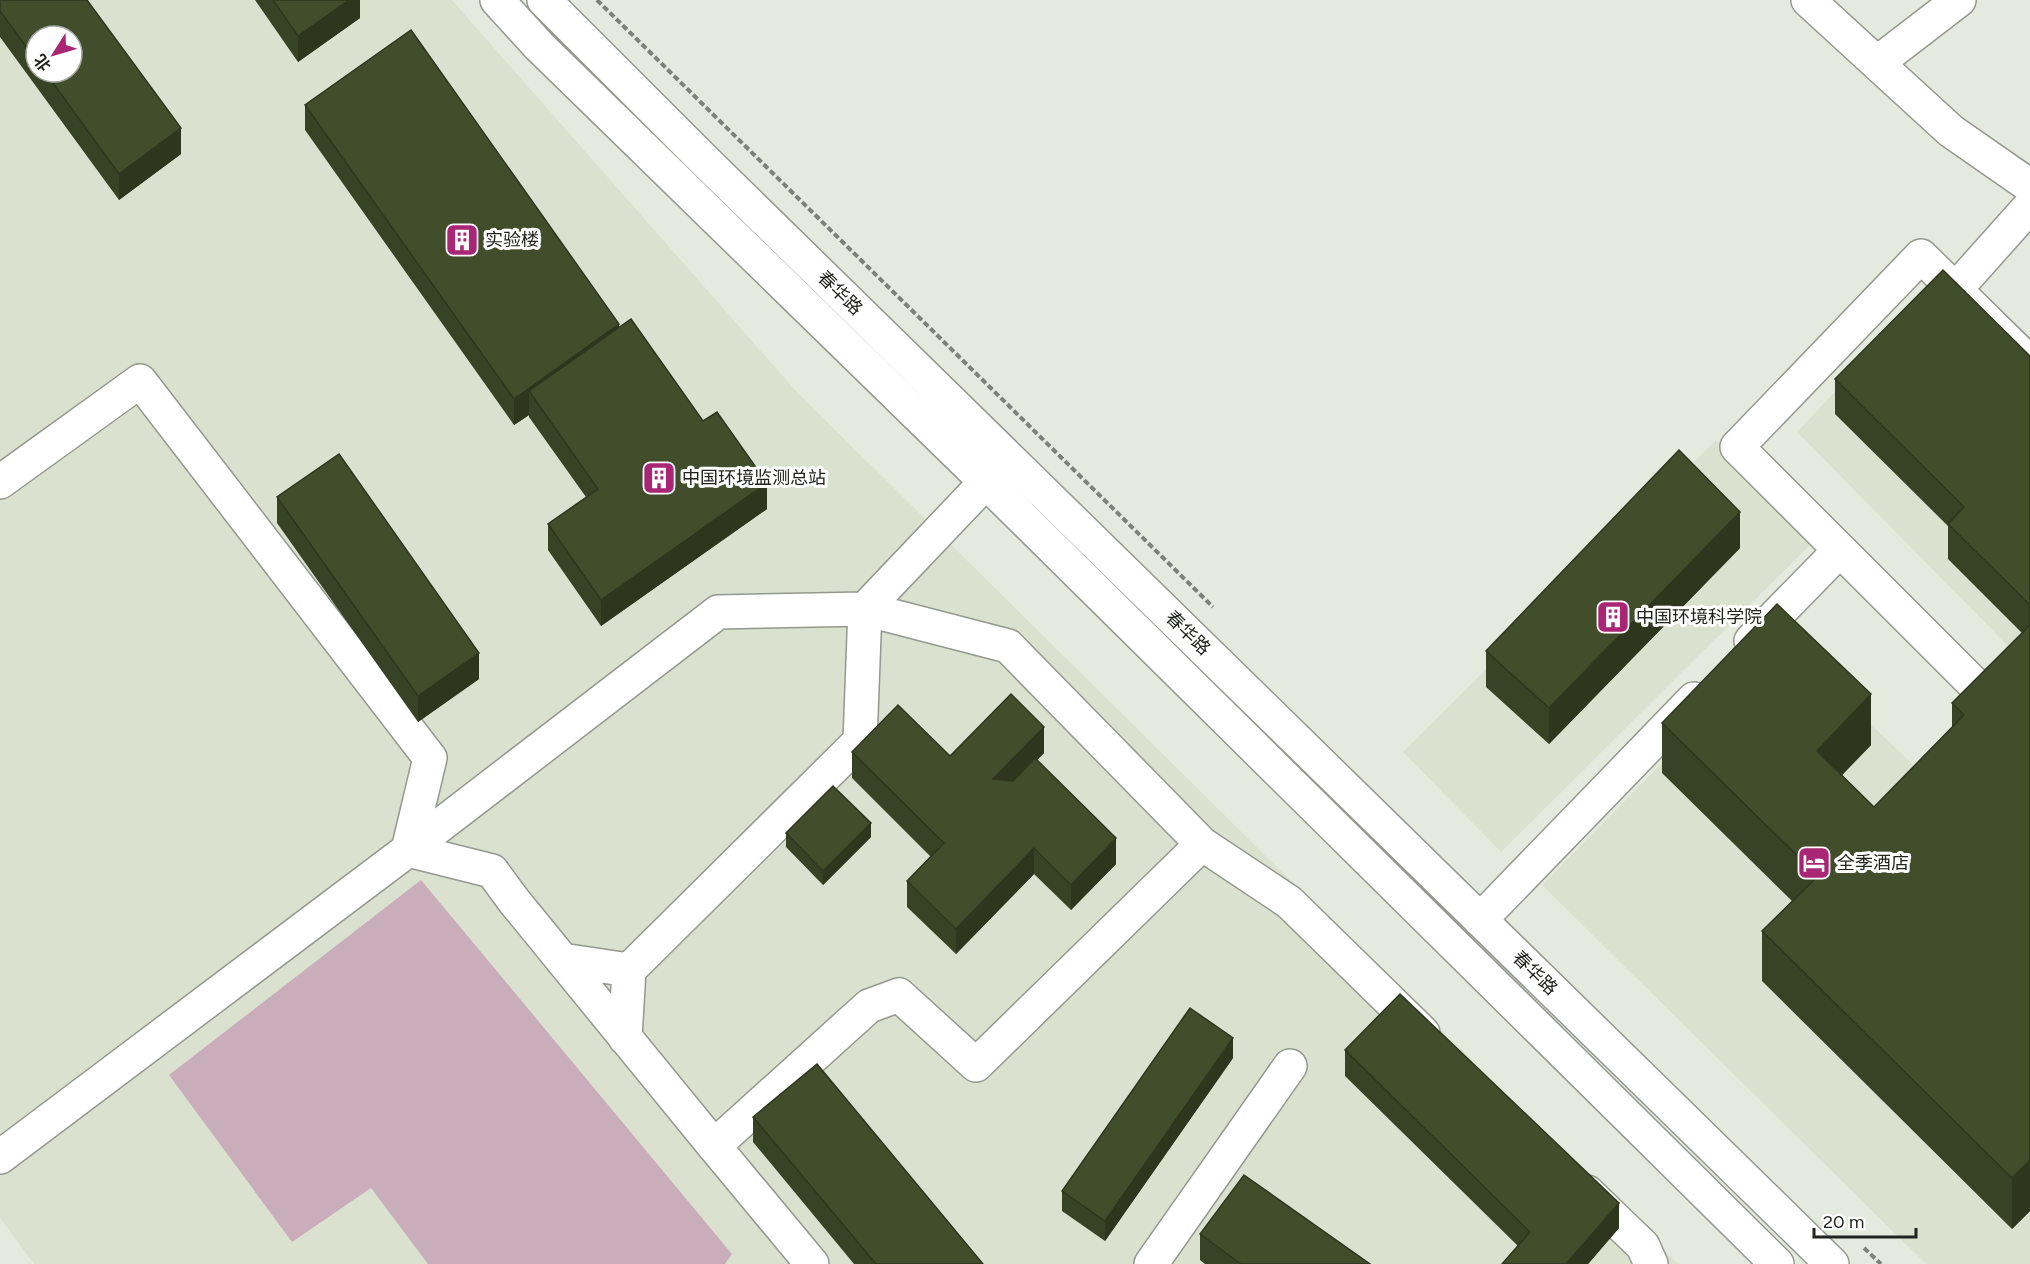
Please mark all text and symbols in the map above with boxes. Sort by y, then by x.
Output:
north arrow [24,24,84,84]
text: 北 [30,51,55,75]
building icon: 实验楼 [444,222,480,258]
place label: 实验楼 [485,229,539,251]
street label: 春华路 [813,266,867,320]
building icon: 中国环境监测总站 [641,460,677,496]
place label: 中国环境监测总站 [682,467,826,489]
building icon: 中国环境科学院 [1595,599,1631,635]
street label: 春华路 [1161,606,1215,660]
place label: 中国环境科学院 [1636,606,1762,628]
hotel icon: 全季酒店 [1796,845,1832,881]
place label: 全季酒店 [1837,852,1909,874]
street label: 春华路 [1508,946,1562,1000]
scale bar [1814,1201,1916,1239]
text: 20 m [1823,1211,1864,1233]

